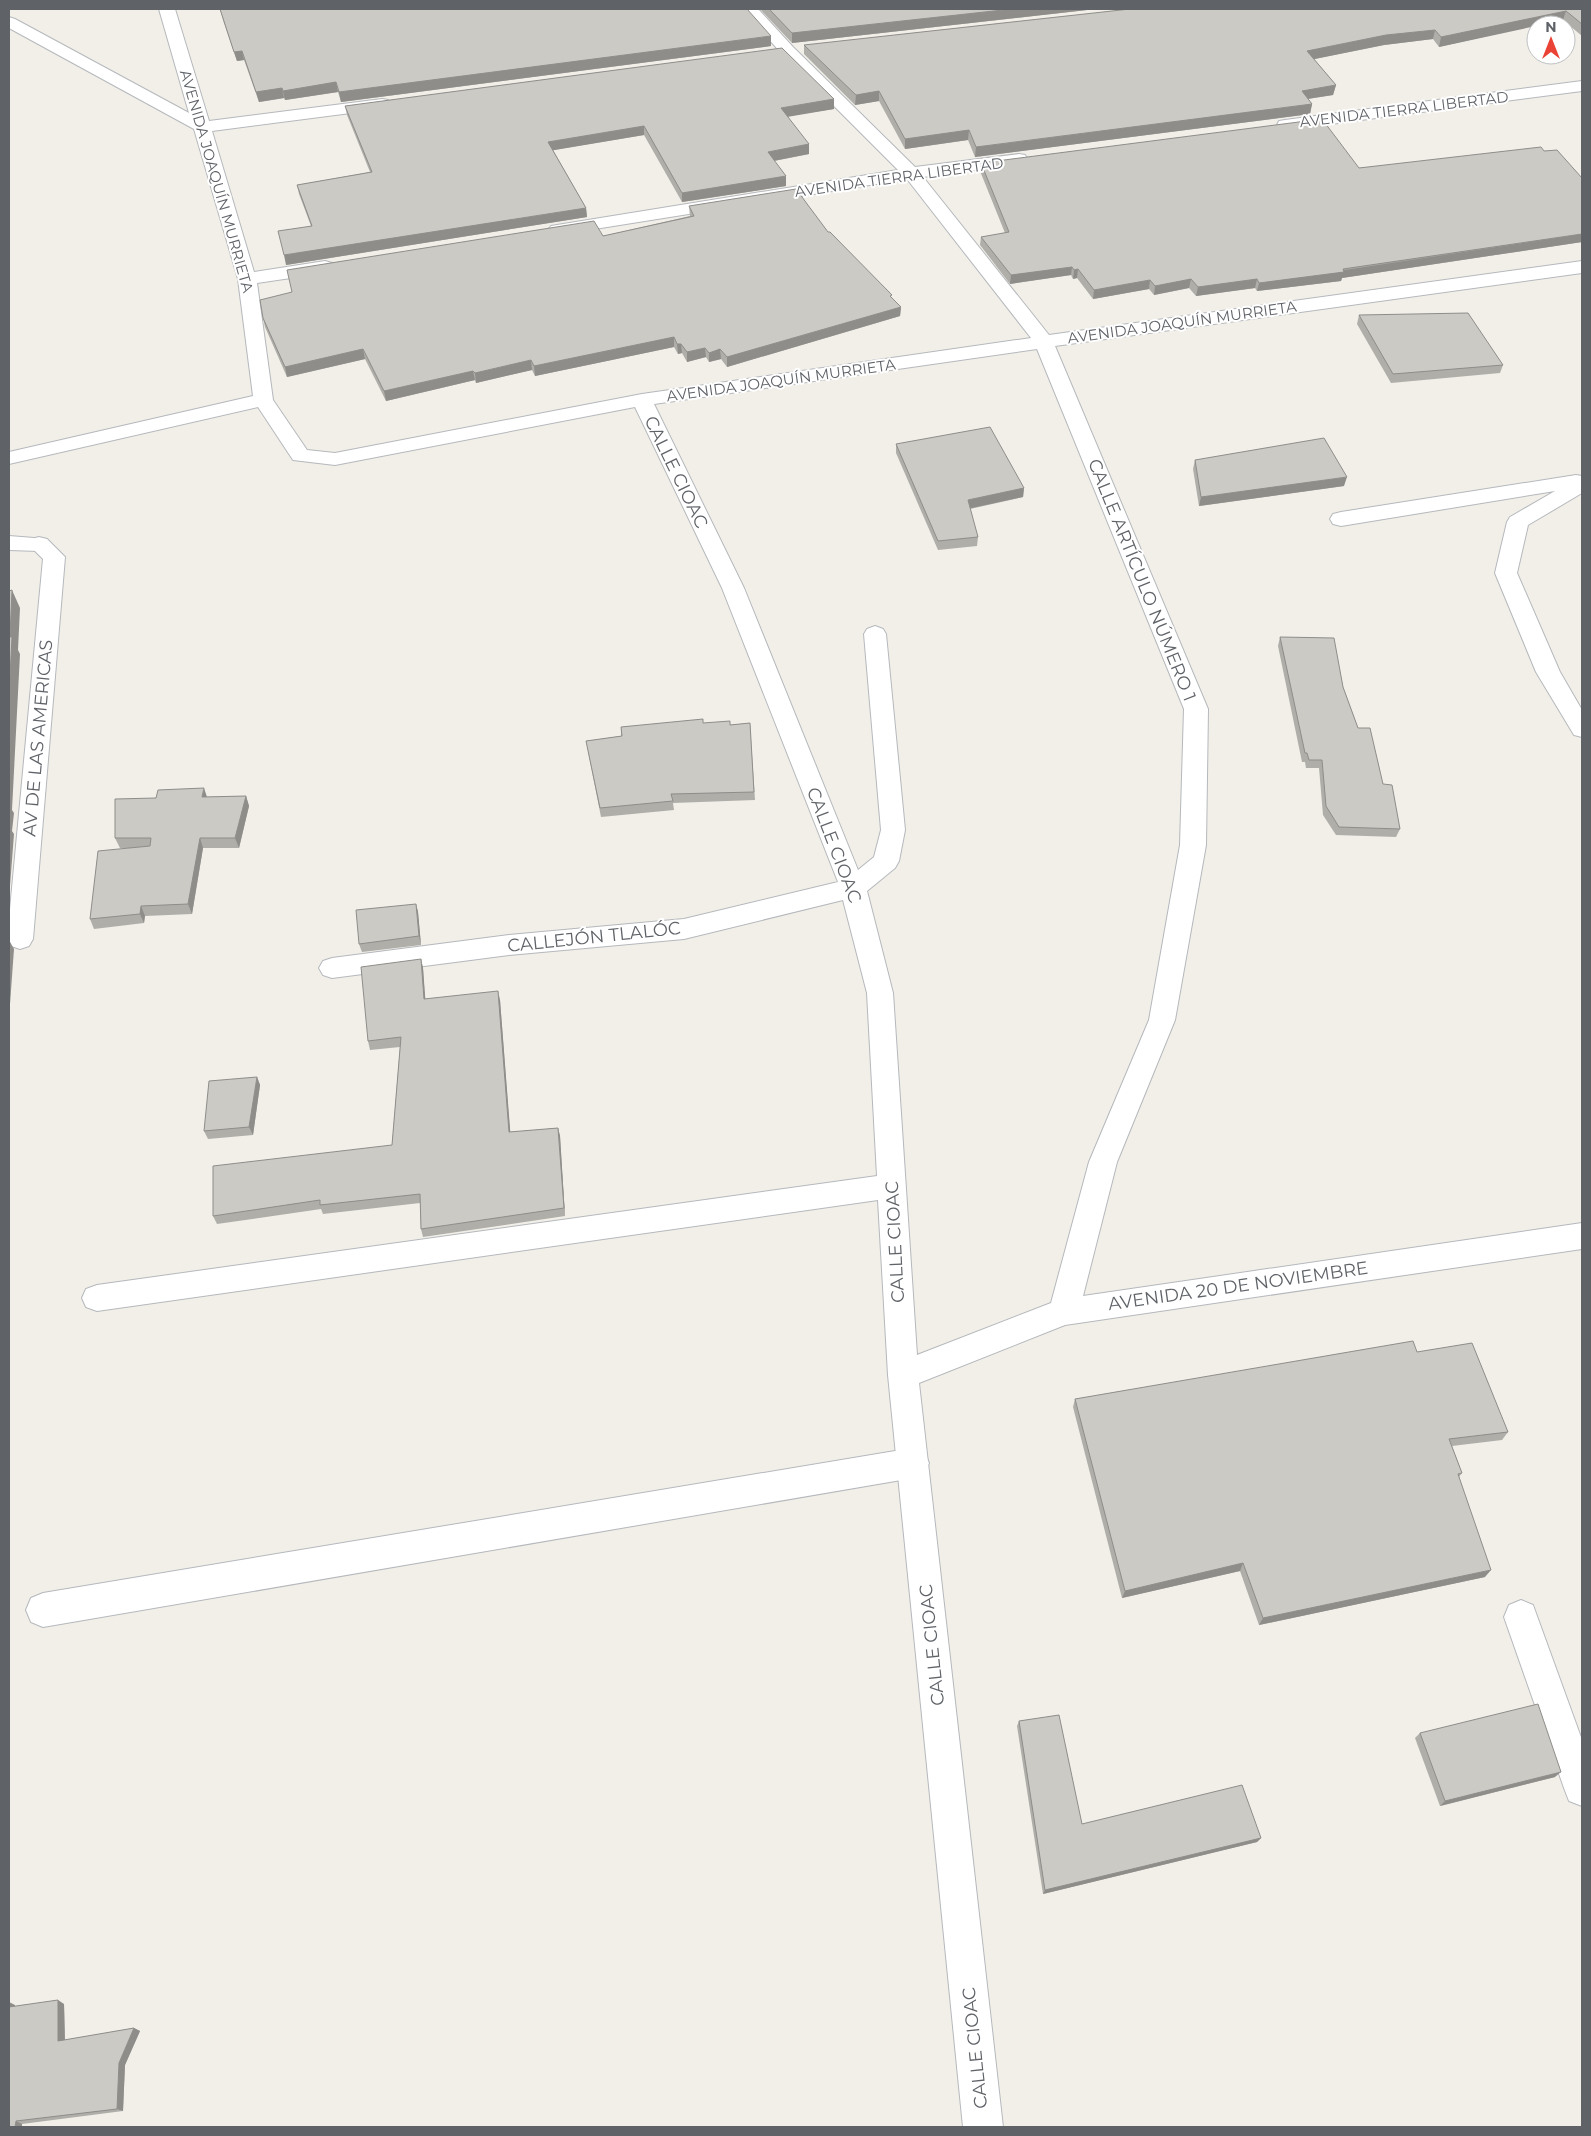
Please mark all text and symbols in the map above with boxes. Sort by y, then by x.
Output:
north arrow [1526,15,1576,65]
text: N [1545,18,1557,36]
street label: AVENIDA JOAQUÍN MURRIETA [176,67,258,295]
street label: AVENIDA TIERRA LIBERTAD [1298,87,1510,131]
street label: AVENIDA TIERRA LIBERTAD [794,153,1004,201]
street label: AVENIDA JOAQUÍN MURRIETA [1066,296,1298,347]
street label: AVENIDA JOAQUÍN MURRIETA [665,354,897,405]
street label: CALLE CIOAC [639,412,713,532]
street label: CALLE ARTÍCULO NÚMERO 1 [1083,456,1201,704]
street label: AV DE LAS AMERICAS [18,639,58,837]
street label: CALLE CIOAC [802,784,866,906]
street label: CALLEJÓN TLALÓC [506,917,682,957]
street label: CALLE CIOAC [881,1180,909,1303]
street label: AVENIDA 20 DE NOVIEMBRE [1107,1257,1369,1315]
street label: CALLE CIOAC [915,1583,949,1707]
street label: CALLE CIOAC [958,1986,992,2110]

